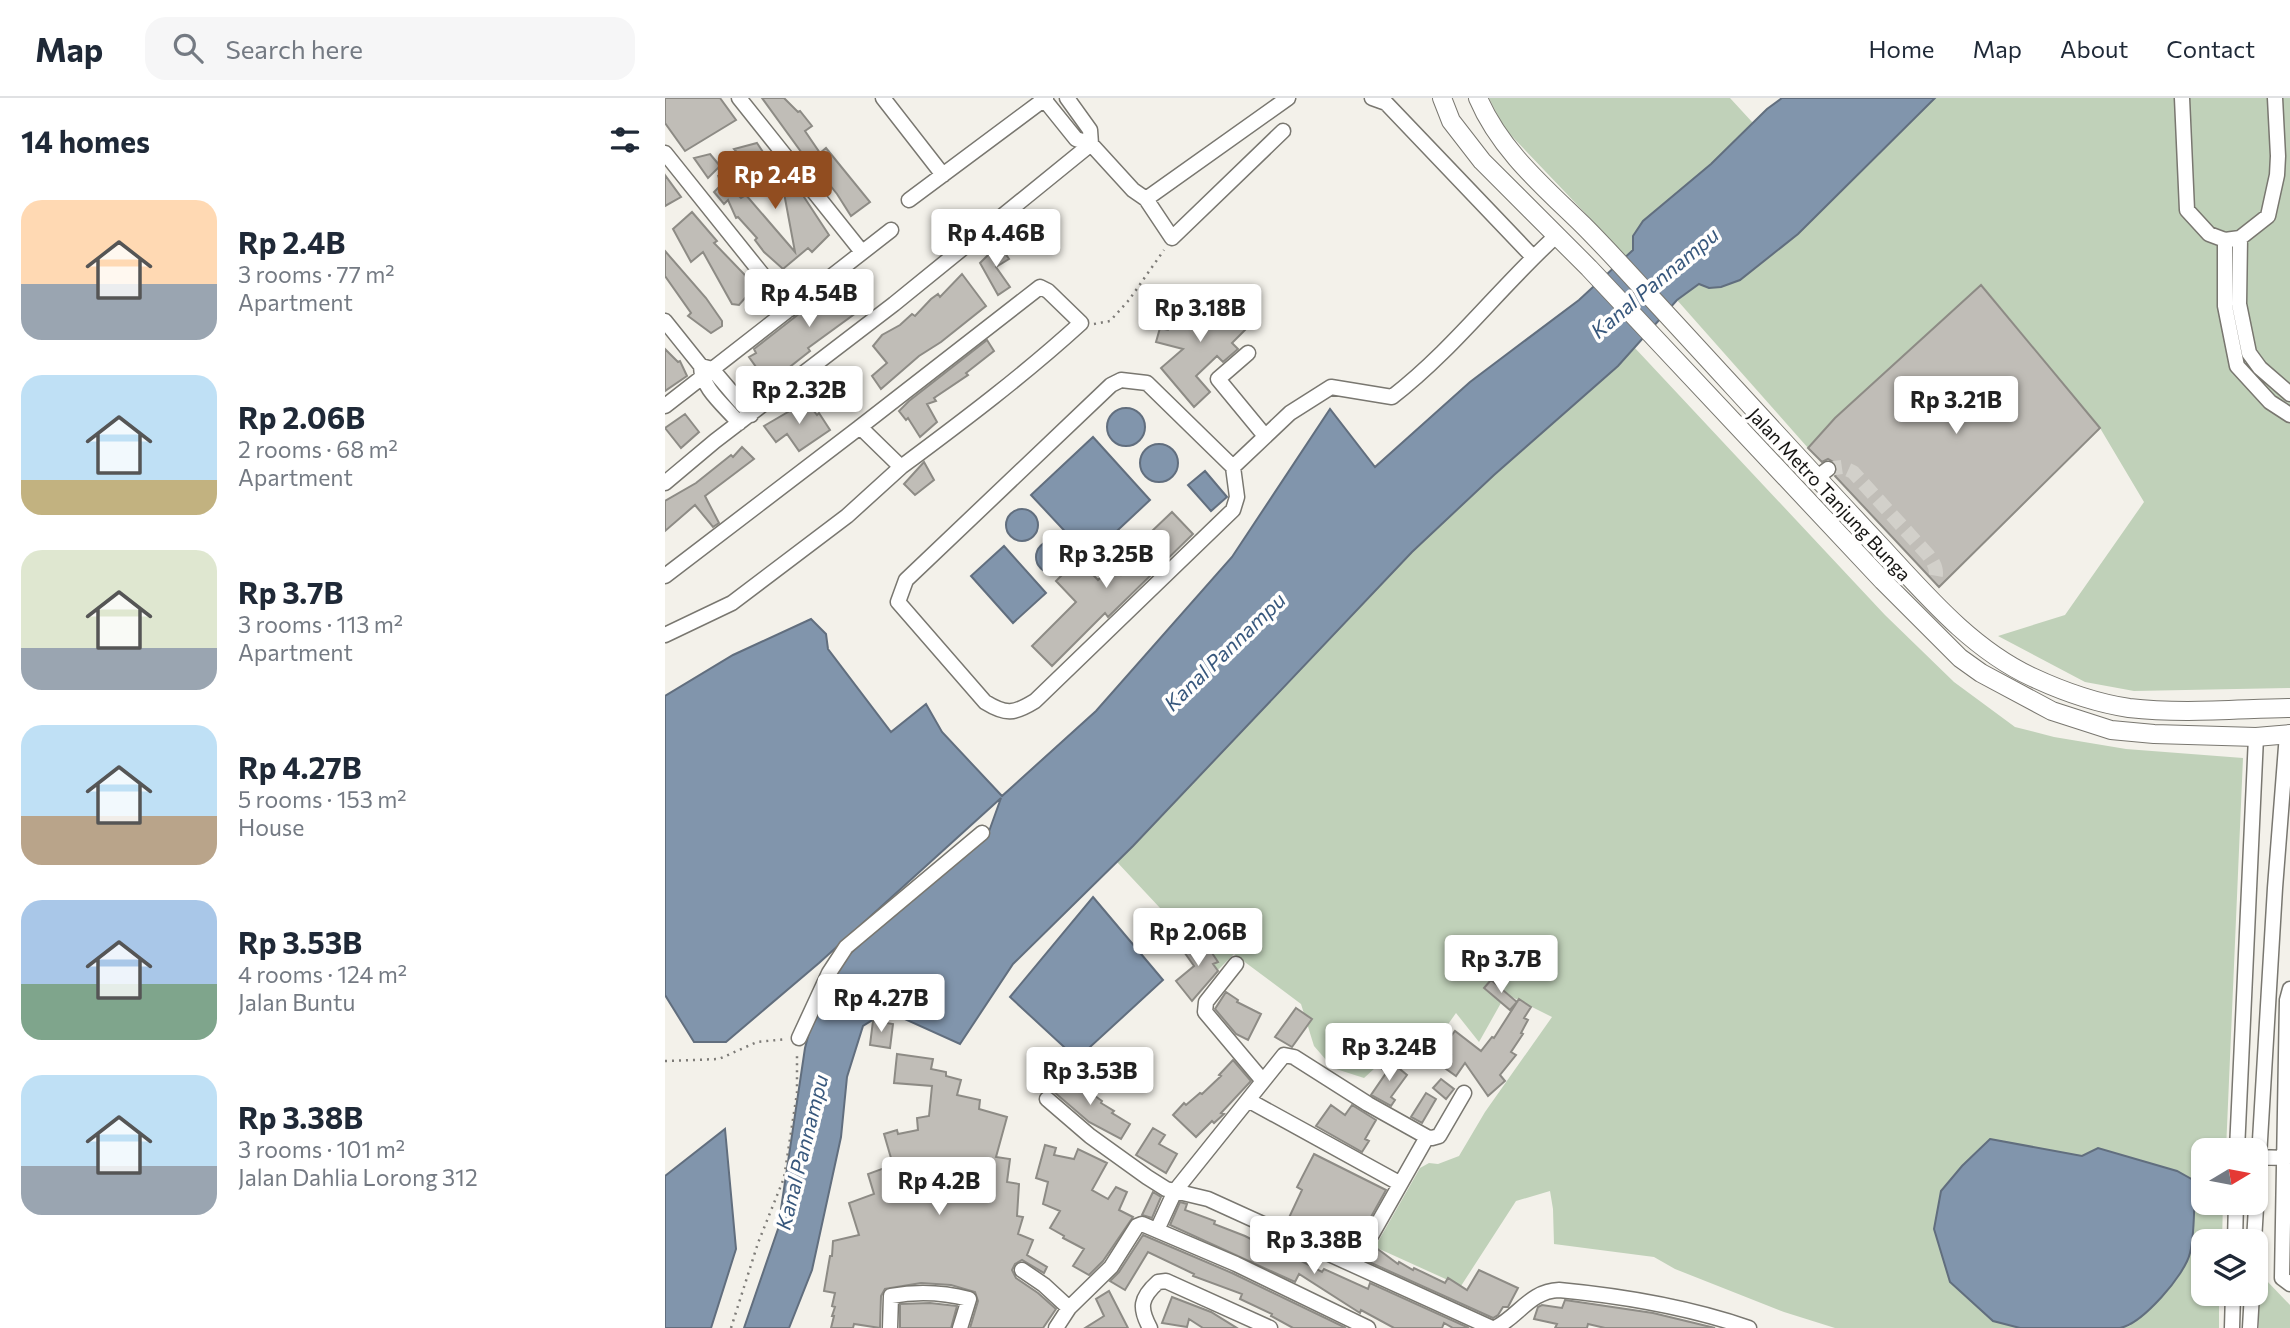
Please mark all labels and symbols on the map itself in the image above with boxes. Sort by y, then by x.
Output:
pin: Rp 2.4B [710,152,840,211]
pin: Rp 4.46B [924,209,1068,269]
water label: Kanal Pannampu [1585,221,1723,343]
pin: Rp 4.54B [737,270,881,329]
pin: Rp 3.18B [1128,285,1272,344]
pin: Rp 2.32B [727,366,871,426]
pin: Rp 3.21B [1884,376,2028,436]
street label: Jalan Metro Tanjung Bunga [1744,403,1916,585]
pin: Rp 3.25B [1034,531,1178,590]
water label: Kanal Pannampu [1158,587,1290,715]
pin: Rp 2.06B [1126,908,1270,968]
pin: Rp 3.7B [1436,936,1566,995]
pin: Rp 4.27B [809,974,953,1034]
pin: Rp 3.24B [1317,1024,1461,1083]
pin: Rp 3.53B [1018,1048,1162,1107]
water label: Kanal Pannampu [770,1072,832,1232]
north arrow [2191,1138,2268,1214]
pin: Rp 4.2B [874,1158,1004,1217]
pin: Rp 3.38B [1242,1216,1386,1276]

